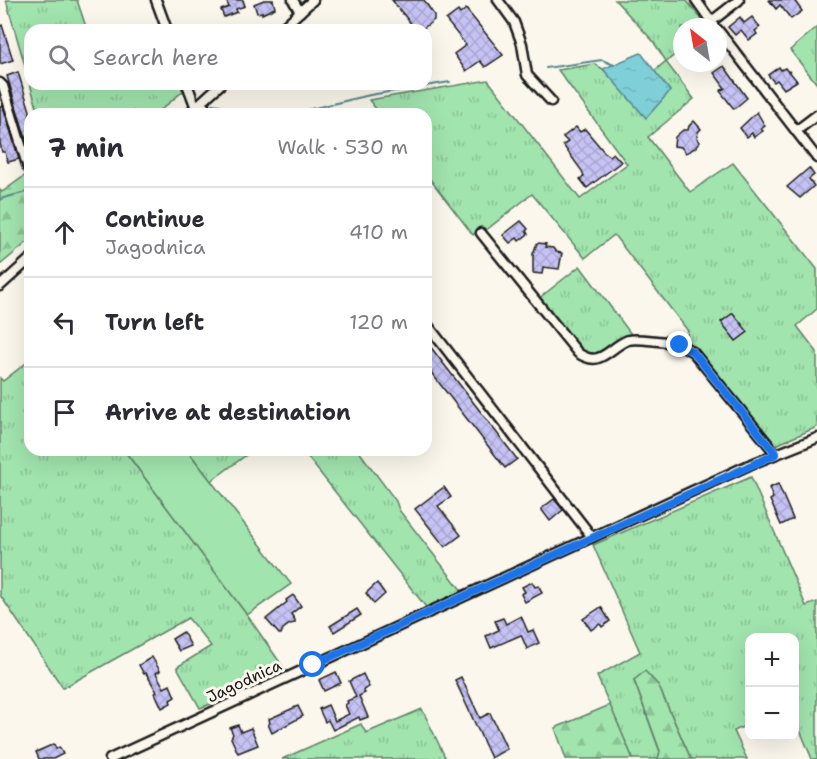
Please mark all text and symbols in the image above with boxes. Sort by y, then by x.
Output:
north arrow [673,18,727,72]
search box [24,24,432,90]
icon: search [45,41,78,74]
text: Search here [93,43,219,72]
text: 7 min [48,130,124,165]
text: Walk · 530 m [277,134,408,160]
text: Continue [105,205,205,234]
icon: ahead [48,216,81,249]
text: 410 m [349,219,408,245]
text: Jagodnica [105,234,205,260]
icon: left [48,306,81,339]
text: Turn left [105,308,204,337]
text: 120 m [349,309,408,335]
route end [666,331,692,357]
icon: arrive [48,396,81,429]
text: Arrive at destination [105,398,351,427]
map controls [745,633,799,741]
button: + [745,633,799,687]
route start [299,651,325,677]
street label: Jagodnica [203,654,285,708]
button: − [745,687,799,741]

